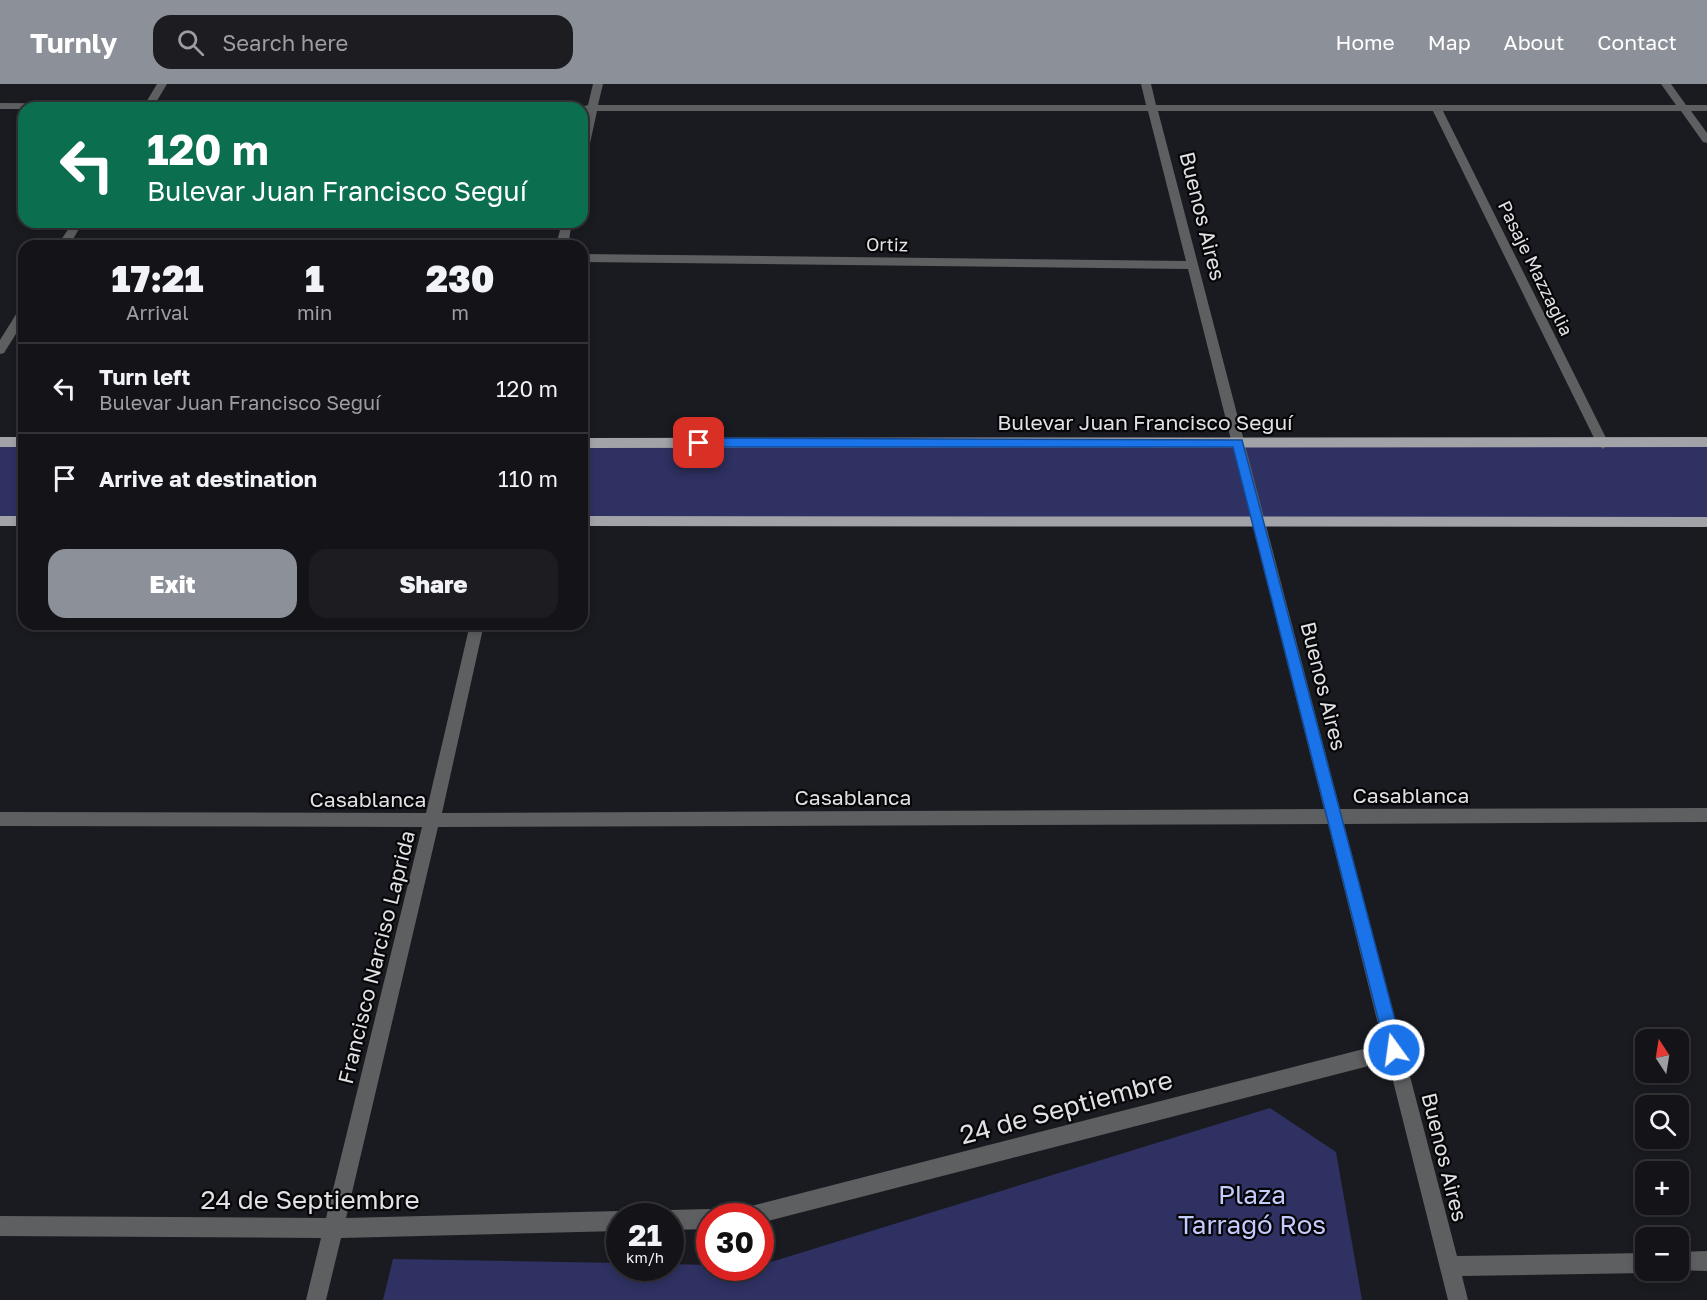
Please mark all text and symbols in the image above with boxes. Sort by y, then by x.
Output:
search box [153,15,573,69]
text: Turnly [30,26,117,59]
icon: search [174,26,207,59]
text: Search here [222,29,348,56]
text: Home [1335,29,1395,55]
text: Map [1428,29,1471,55]
text: About [1504,29,1564,55]
text: Contact [1597,29,1677,55]
text: 120 m [147,124,269,174]
icon: left [48,126,126,204]
street label: Buenos Aires [1174,149,1232,283]
text: Bulevar Juan Francisco Seguí [147,175,527,207]
street label: Pasaje Mazzaglia [1494,197,1578,339]
street label: Ortiz [866,233,908,255]
text: 17:21 [111,257,203,300]
text: 1 [305,257,324,300]
text: 230 [426,257,495,300]
text: Arrival [126,300,189,324]
text: min [297,300,332,324]
text: m [451,300,469,324]
text: Turn left [99,363,190,390]
icon: left [48,372,81,405]
text: 120 m [496,375,558,402]
text: Bulevar Juan Francisco Seguí [99,390,380,414]
street label: Bulevar Juan Francisco Seguí [997,409,1294,435]
pin [673,417,724,468]
icon: arrive [682,426,715,459]
icon: arrive [48,462,81,495]
text: Arrive at destination [99,465,317,492]
text: 110 m [498,465,558,492]
button: Exit [48,549,297,618]
button: Share [309,549,558,618]
street label: Buenos Aires [1295,619,1353,753]
street label: Casablanca [1353,782,1469,808]
street label: Casablanca [795,784,911,810]
street label: Casablanca [310,786,426,812]
street label: Francisco Narciso Laprida [332,828,420,1086]
position arrow [1362,1018,1426,1082]
north arrow [1635,1029,1689,1083]
map controls [1635,1029,1689,1281]
street label: 24 de Septiembre [956,1064,1176,1150]
street label: Buenos Aires [1416,1090,1474,1224]
button: search [1635,1095,1689,1149]
button: + [1635,1161,1689,1215]
park label: Plaza Tarragó Ros [1178,1179,1326,1240]
street label: 24 de Septiembre [200,1184,420,1215]
speed limit sign: 30 [696,1203,774,1281]
text: 21 [628,1217,662,1253]
button: − [1635,1227,1689,1281]
text: km/h [626,1248,664,1266]

